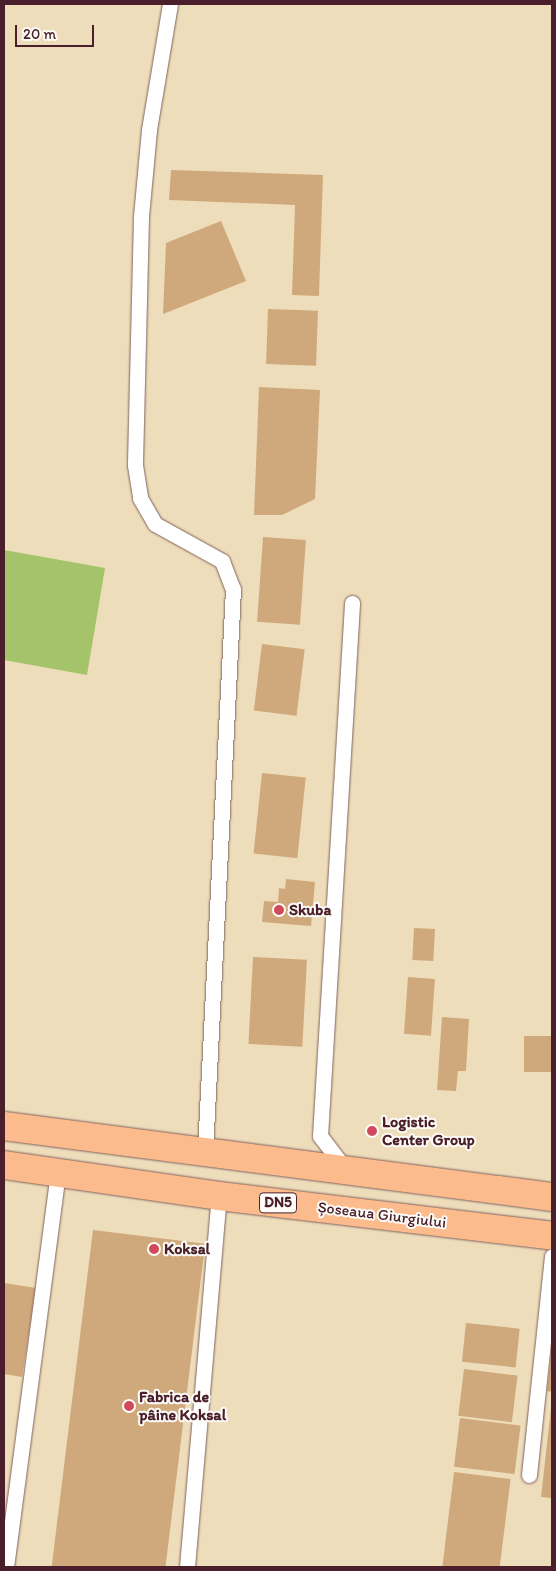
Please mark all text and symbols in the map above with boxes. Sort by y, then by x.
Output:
scale bar [18,15,96,47]
text: 20 m [23,25,56,43]
place label: Skuba [289,900,331,920]
marker: Skuba [273,904,285,916]
place label: Logistic Center Group [382,1112,475,1150]
marker: Logistic Center Group [366,1125,378,1137]
road number: DN5 [258,1190,298,1216]
street label: Șoseaua Giurgiului [317,1198,447,1232]
place label: Koksal [164,1239,210,1259]
marker: Koksal [148,1243,160,1255]
place label: Fabrica de pâine Koksal [139,1387,226,1425]
marker: Fabrica de pâine Koksal [123,1400,135,1412]

